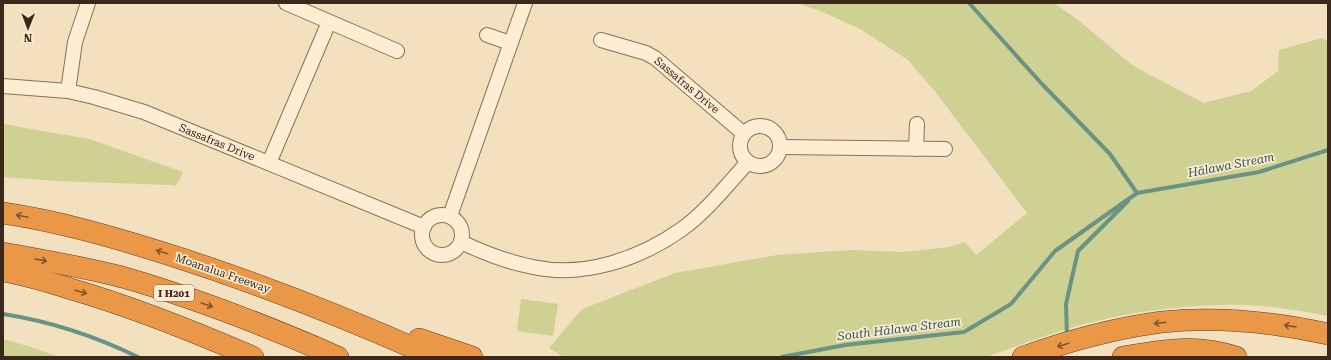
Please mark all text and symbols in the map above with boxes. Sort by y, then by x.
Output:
north arrow [8,8,48,48]
text: N [23,31,32,44]
street label: Sassafras Drive [652,55,722,116]
street label: Sassafras Drive [177,121,257,164]
water label: Hālawa Stream [1186,150,1276,180]
one-way arrow [16,212,29,220]
one-way arrow [155,248,168,255]
street label: Moanalua Freeway [174,251,272,296]
one-way arrow [35,256,48,264]
road number: I H201 [154,285,194,301]
one-way arrow [75,289,88,296]
one-way arrow [201,302,214,309]
water label: South Hālawa Stream [835,314,962,344]
one-way arrow [1154,319,1167,327]
one-way arrow [1284,322,1297,330]
one-way arrow [1056,342,1069,349]

